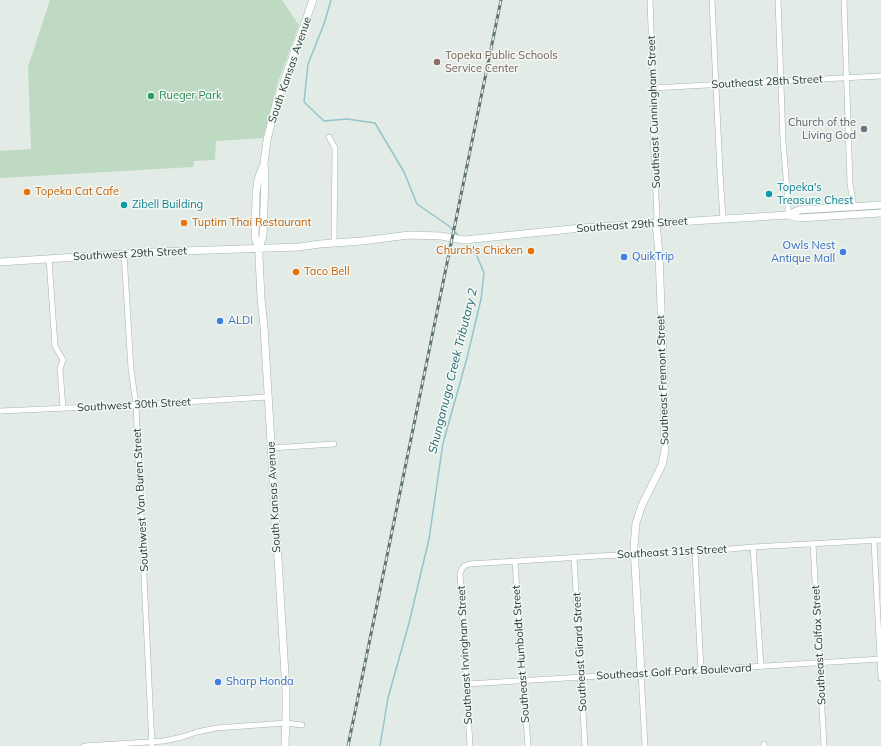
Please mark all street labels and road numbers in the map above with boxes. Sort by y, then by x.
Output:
street label: South Kansas Avenue [266,15,314,125]
street label: Southeast Cunningham Street [645,35,663,189]
street label: Southeast 28th Street [711,72,823,92]
street label: Southeast 29th Street [576,215,688,235]
street label: Southwest 29th Street [73,244,187,264]
street label: Southeast Fremont Street [654,315,672,445]
street label: Southwest 30th Street [77,395,191,415]
street label: Southwest Van Buren Street [131,428,151,572]
street label: South Kansas Avenue [264,441,284,553]
street label: Southeast 31st Street [617,543,727,561]
street label: Southeast Irvingham Street [455,585,475,725]
street label: Southeast Humboldt Street [510,585,532,723]
street label: Southeast Colfax Street [809,585,829,705]
street label: Southeast Girard Street [570,592,590,712]
street label: Southeast Golf Park Boulevard [596,661,752,683]

